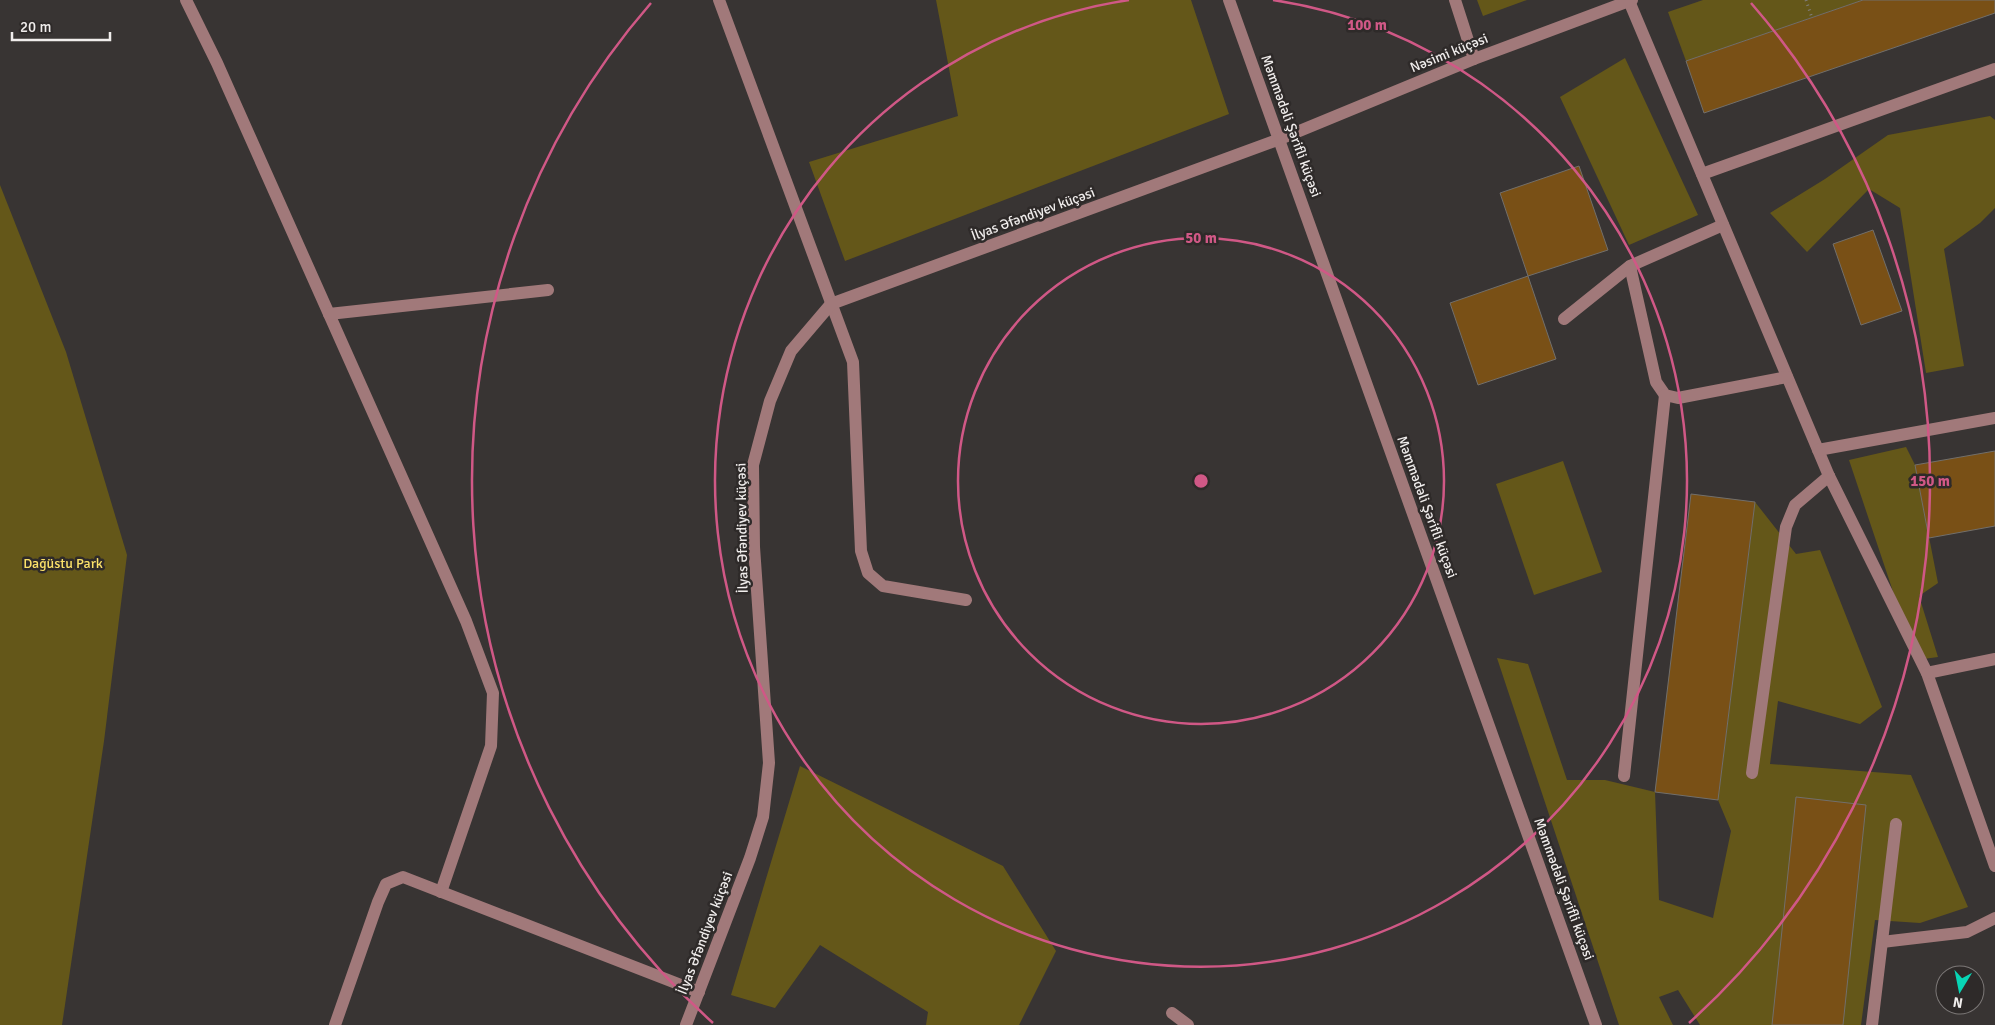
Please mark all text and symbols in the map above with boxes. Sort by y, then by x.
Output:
scale bar [12,10,110,42]
text: 100 m [1347,16,1387,34]
text: 20 m [20,18,51,36]
street label: Nəsimi küçəsi [1408,30,1490,76]
street label: Məmmədəli Şərifli küçəsi [1257,52,1325,200]
street label: İlyas Əfəndiyev küçəsi [969,184,1097,244]
text: 50 m [1185,229,1217,247]
street label: Məmmədəli Şərifli küçəsi [1393,433,1461,581]
street label: İlyas Əfəndiyev küçəsi [732,463,752,593]
centre of rings [1192,472,1210,490]
text: 150 m [1910,472,1950,490]
park label: Dağüstu Park [23,555,103,572]
street label: Məmmədəli Şərifli küçəsi [1530,815,1598,963]
street label: İlyas Əfəndiyev küçəsi [674,869,736,997]
north arrow [1935,965,1985,1015]
text: N [1952,993,1964,1012]

